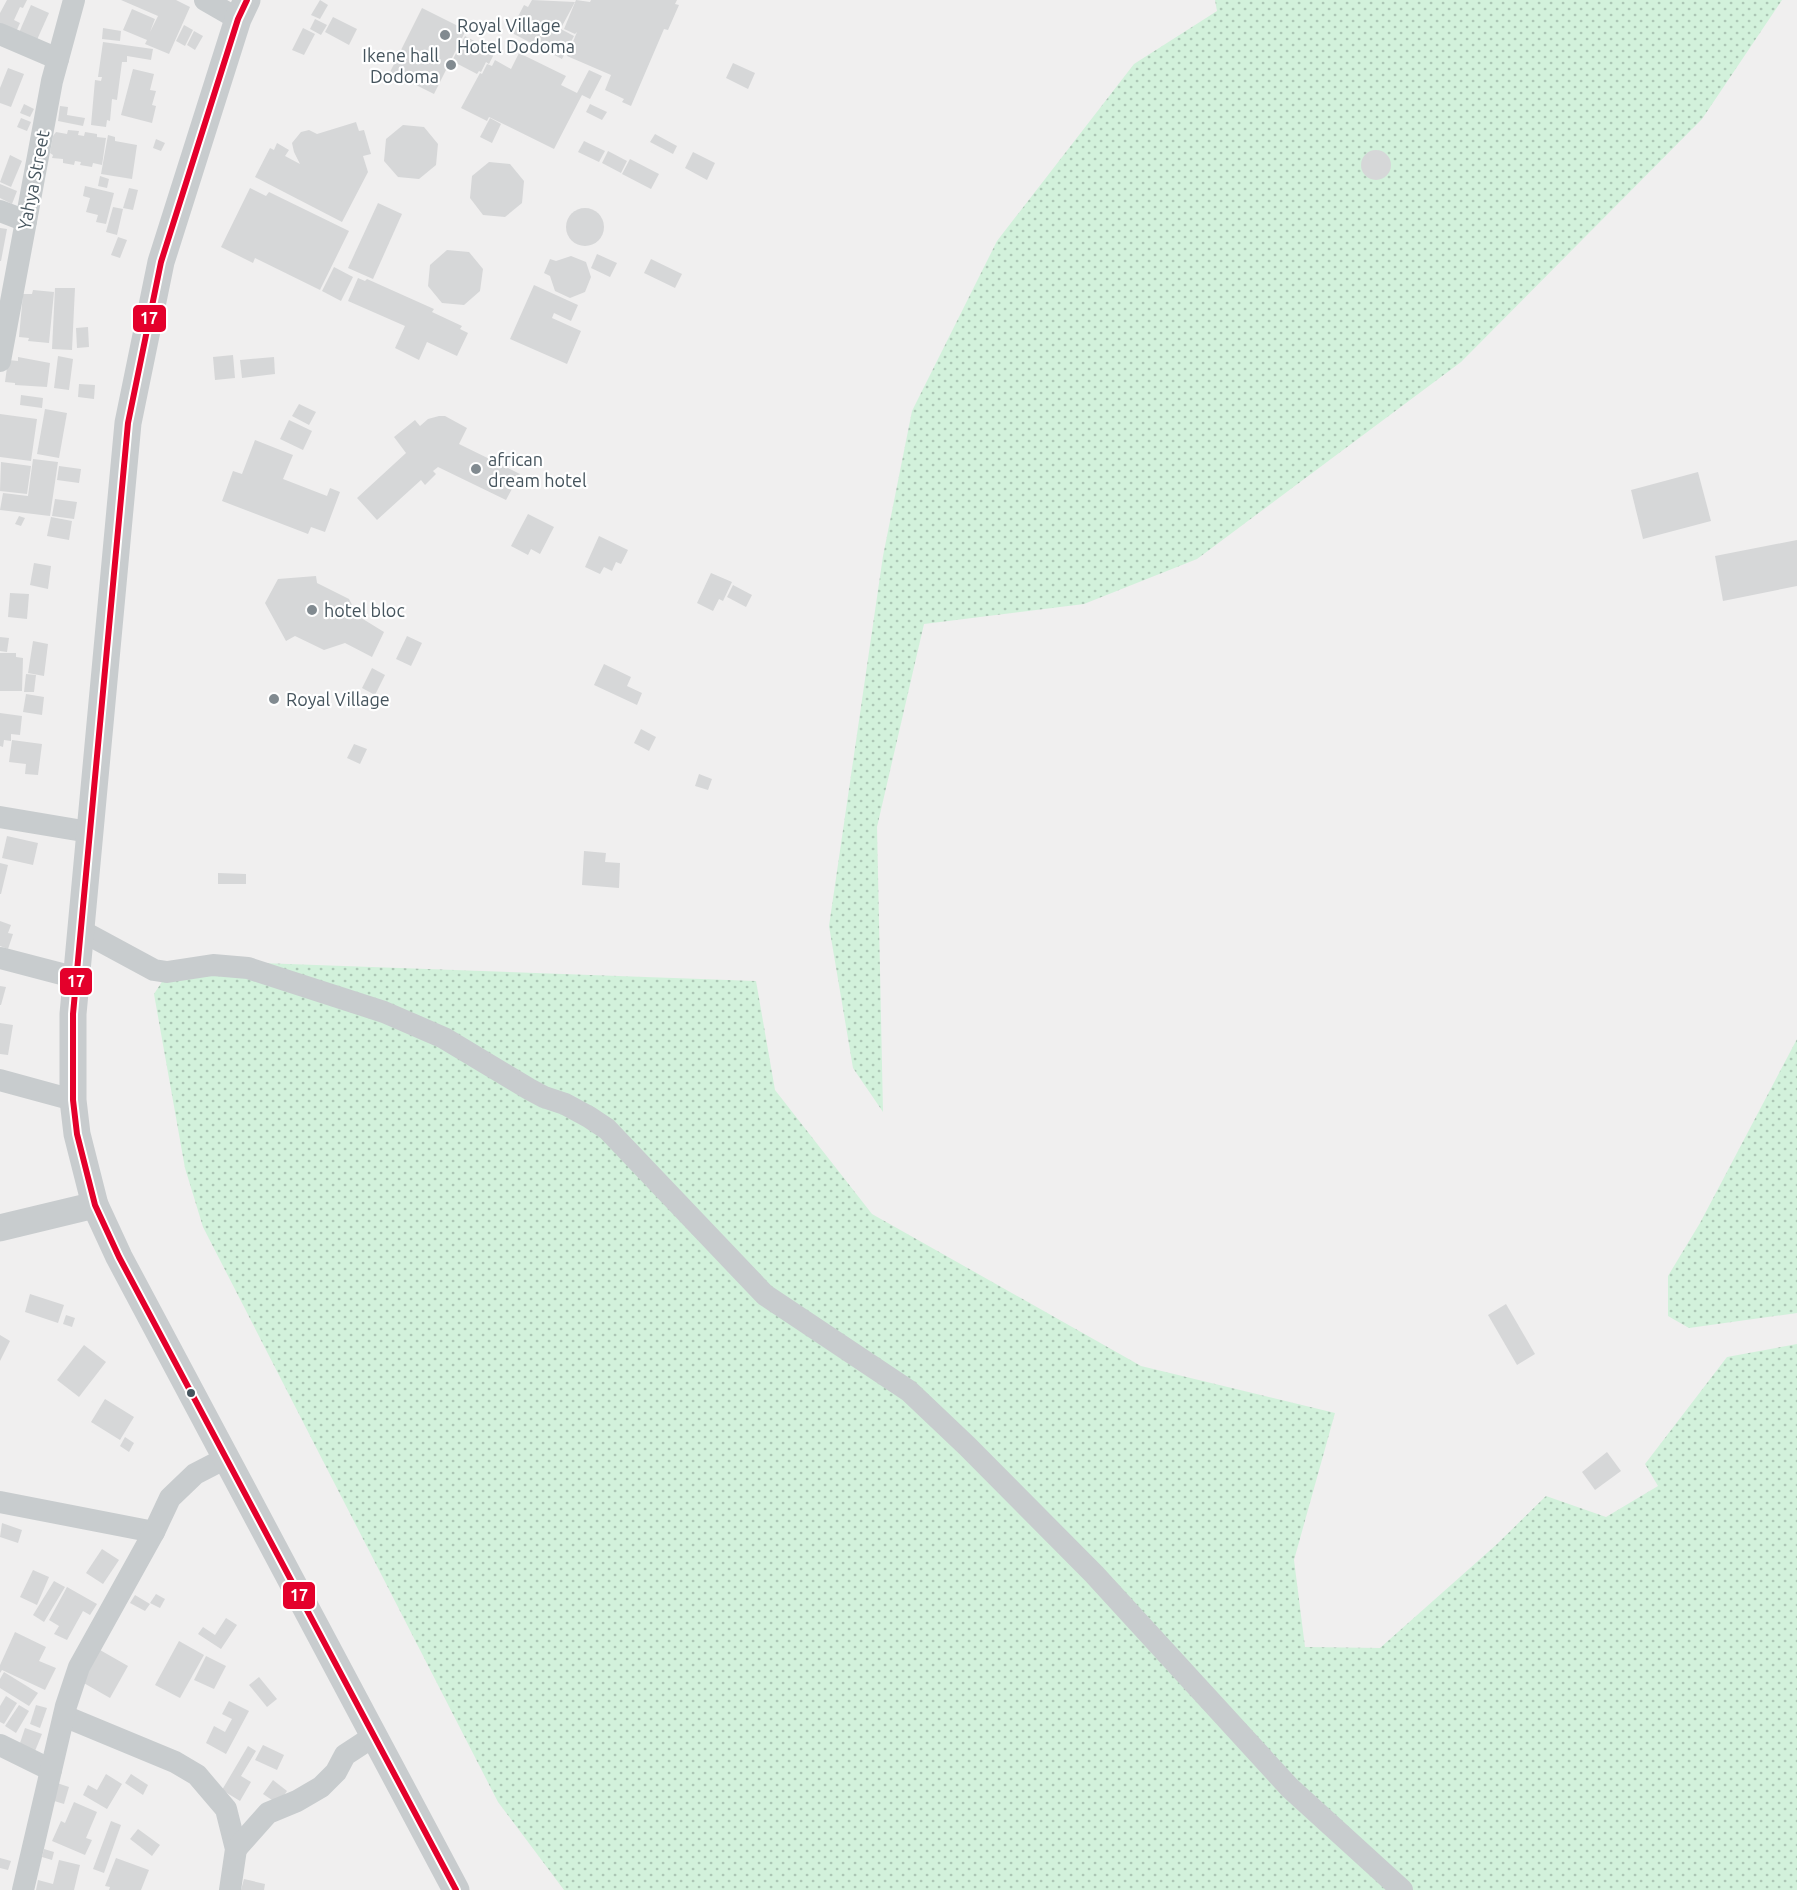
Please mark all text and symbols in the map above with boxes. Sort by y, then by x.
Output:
place label: Royal Village Hotel Dodoma [457,15,575,56]
marker: Royal Village Hotel Dodoma [438,28,452,42]
place label: Ikene hall Dodoma [362,45,439,86]
marker: Ikene hall Dodoma [444,58,458,72]
street label: Yahya Street [14,128,52,232]
line badge: 17 [132,304,167,333]
text: 17 [140,309,158,327]
place label: african dream hotel [488,449,587,490]
marker: african dream hotel [469,462,483,476]
place label: hotel bloc [324,600,405,620]
marker: hotel bloc [305,603,319,617]
place label: Royal Village [286,689,390,709]
marker: Royal Village [267,692,281,706]
line badge: 17 [59,967,93,996]
text: 17 [67,972,85,990]
unlabelled marker [185,1387,197,1399]
line badge: 17 [282,1581,316,1610]
text: 17 [290,1586,308,1604]

